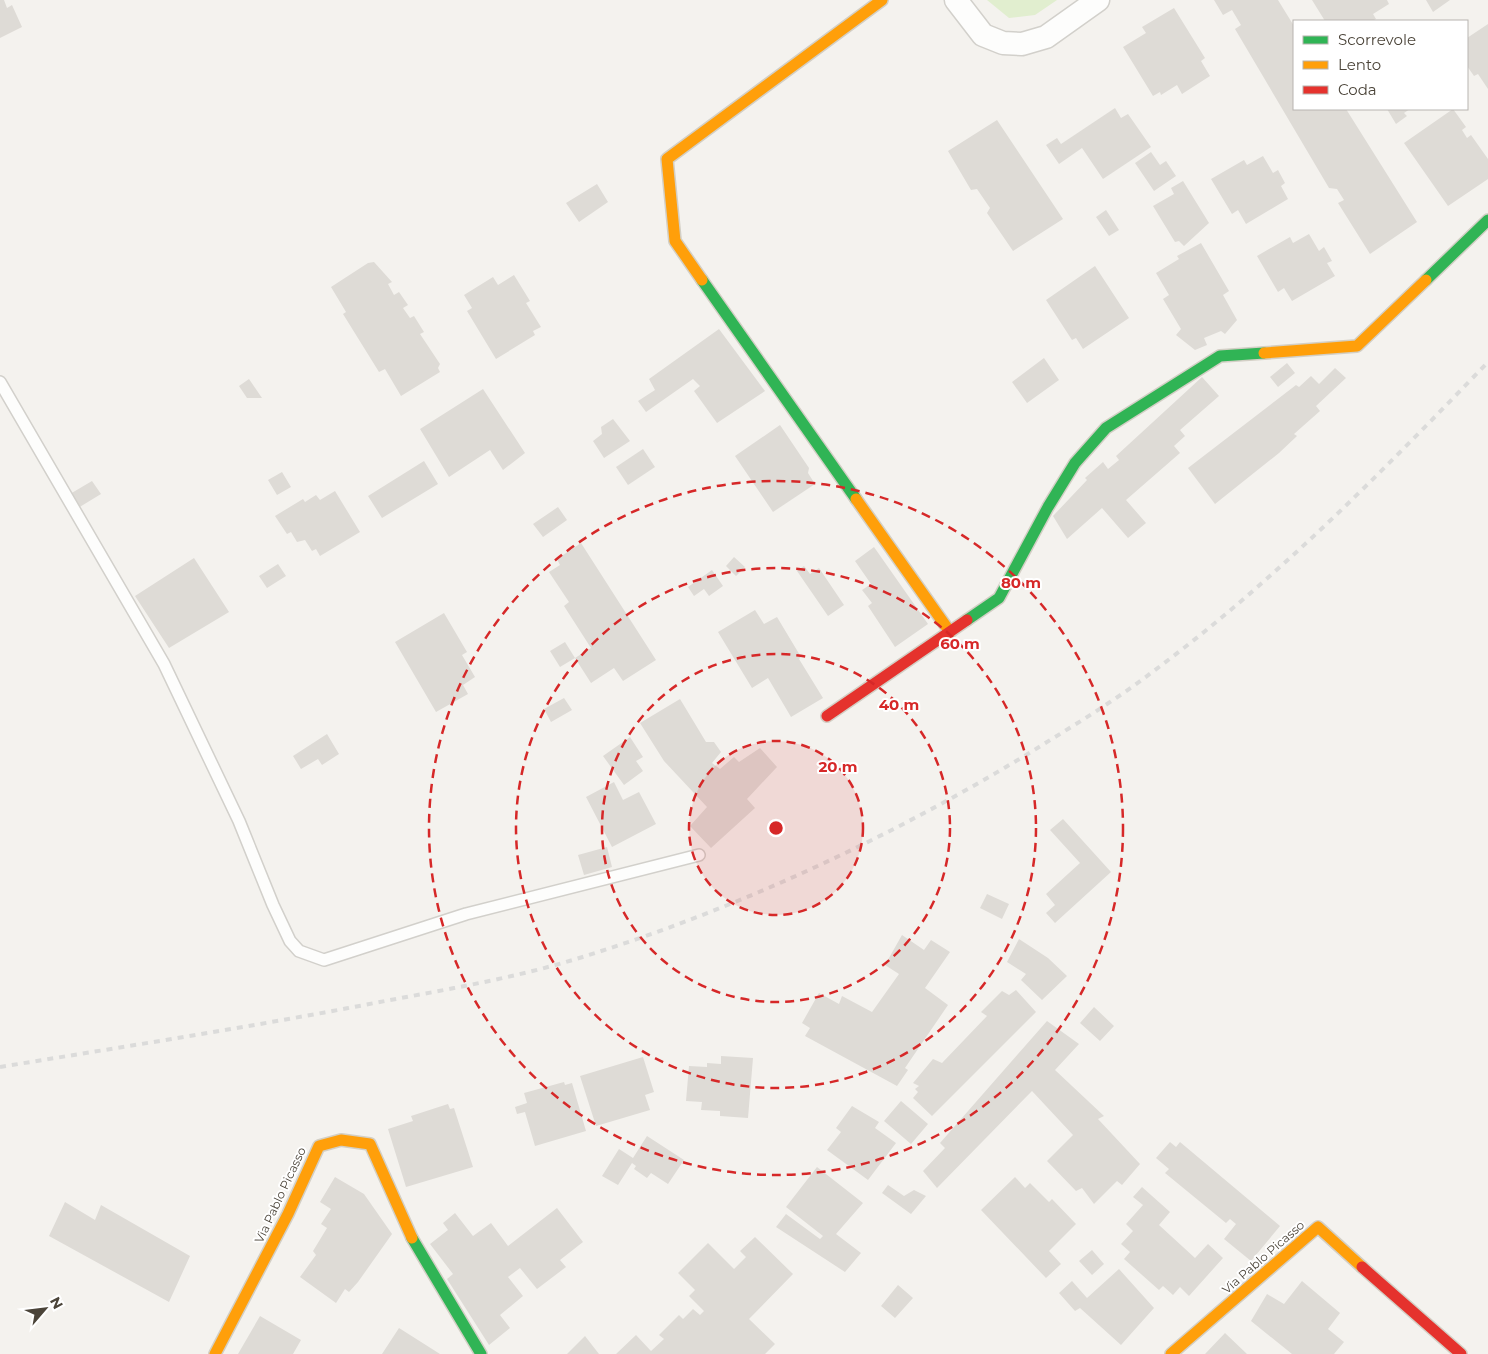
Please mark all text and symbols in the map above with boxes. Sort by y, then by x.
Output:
legend [1293,20,1468,110]
text: Scorrevole [1338,30,1416,49]
text: Lento [1338,55,1381,74]
text: Coda [1338,80,1377,99]
text: 80 m [1001,573,1041,592]
text: 60 m [940,634,980,653]
text: 40 m [879,695,919,714]
text: 20 m [818,757,858,776]
centre of rings [767,819,785,837]
street label: Via Pablo Picasso [251,1145,309,1245]
street label: Via Pablo Picasso [1219,1217,1307,1297]
north arrow [20,1284,70,1334]
text: N [46,1294,67,1312]

